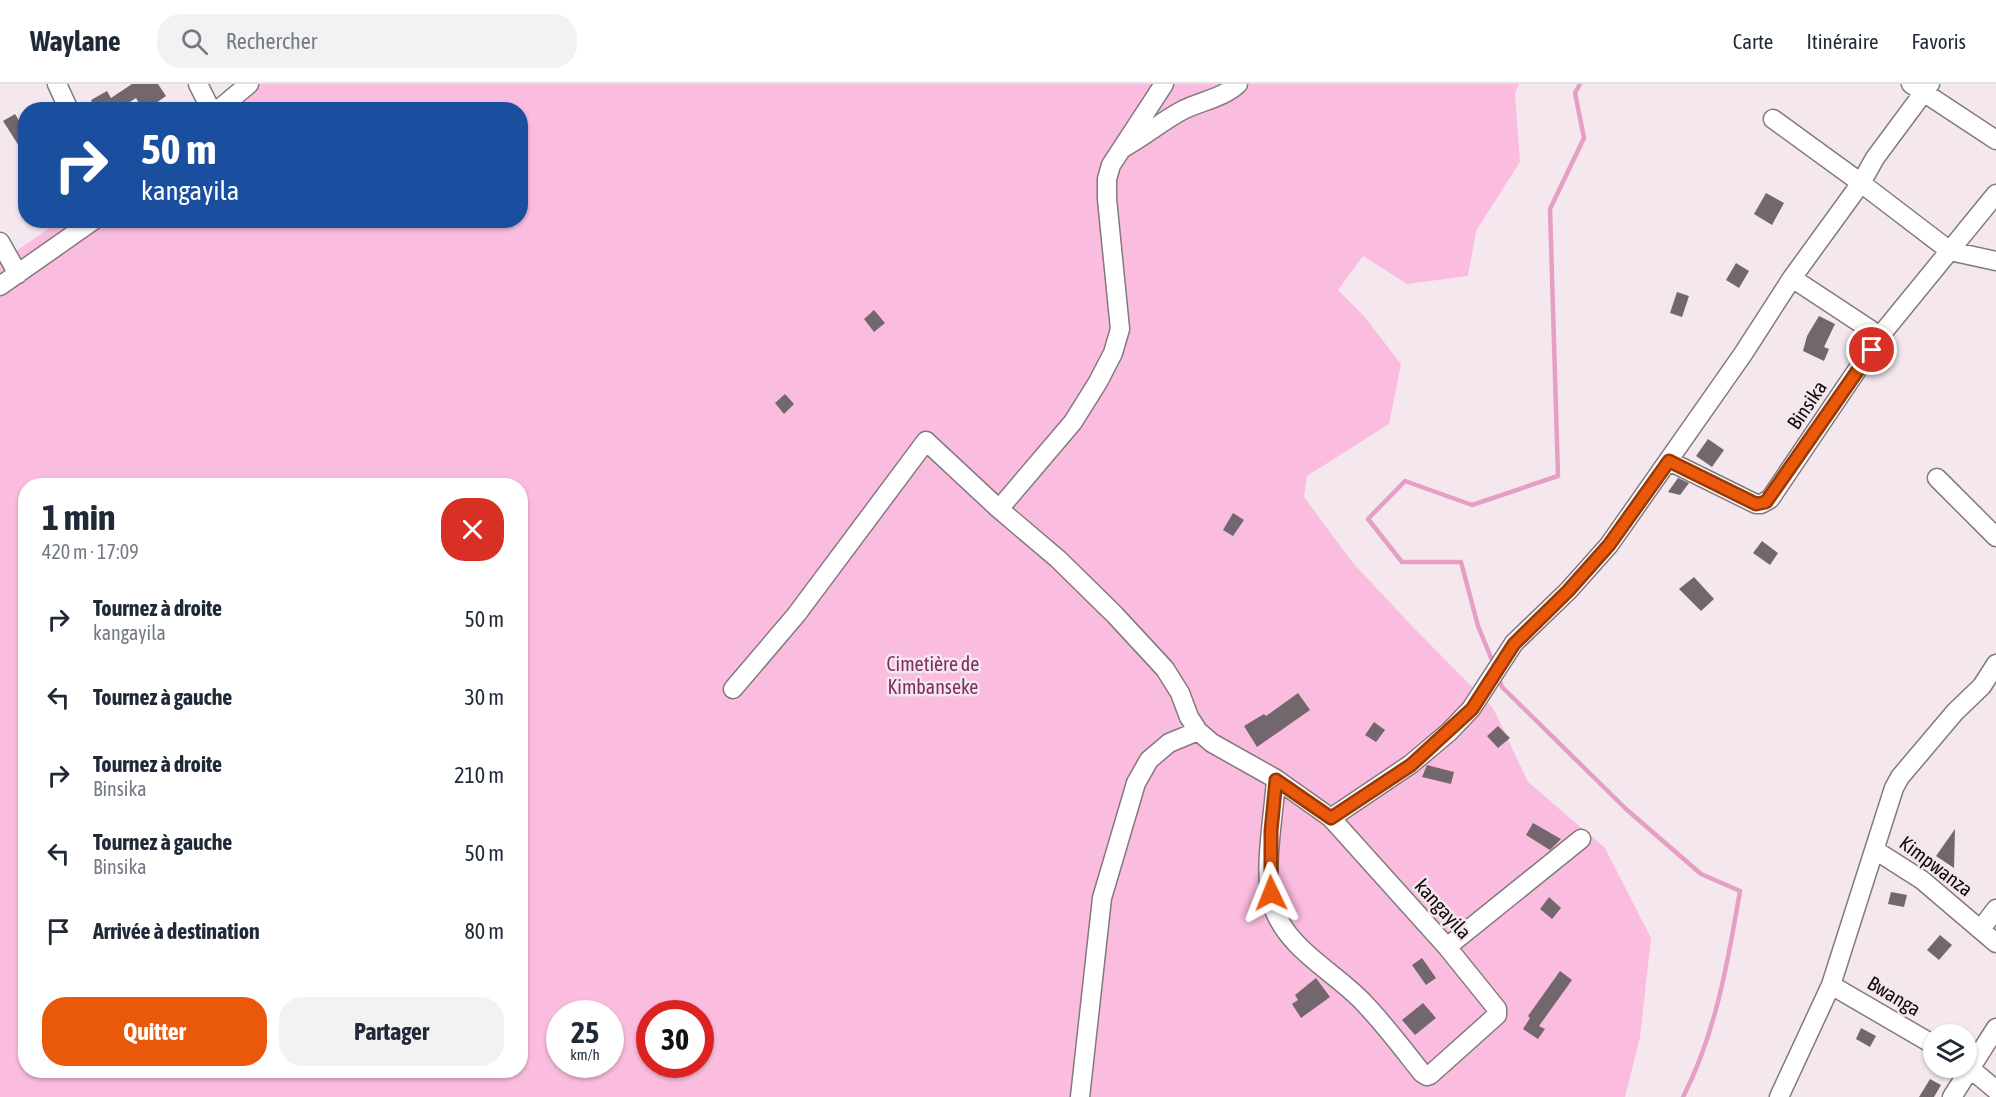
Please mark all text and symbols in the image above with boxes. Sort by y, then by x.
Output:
search box [157,14,577,68]
text: Waylane [30,25,121,57]
icon: search [178,25,211,58]
text: Rechercher [226,28,317,54]
text: Carte [1733,29,1773,53]
text: Itinéraire [1806,29,1878,53]
text: Favoris [1911,29,1966,53]
text: 50 m [141,125,216,173]
icon: right [42,126,120,204]
text: kangayila [141,175,239,206]
pin [1846,324,1897,375]
icon: arrive [1855,333,1888,366]
street label: Binsika [1782,376,1831,433]
text: 1 min [42,496,116,538]
button: close [441,498,504,561]
text: 420 m · 17:09 [42,540,139,563]
text: Tournez à droite [93,595,222,621]
icon: right [42,603,75,636]
text: 50 m [464,606,504,632]
text: kangayila [93,621,166,644]
park label: Cimetière de Kimbanseke [887,652,979,698]
icon: left [42,681,75,714]
text: Tournez à gauche [93,684,232,710]
text: 30 m [464,684,504,710]
text: Tournez à droite [93,751,222,777]
icon: right [42,759,75,792]
text: 210 m [454,762,504,788]
text: Binsika [93,777,147,800]
text: Tournez à gauche [93,829,232,855]
street label: Kimpwanza [1895,831,1977,900]
icon: left [42,837,75,870]
text: 50 m [464,840,504,866]
text: Binsika [93,855,147,878]
position arrow [1239,861,1303,925]
street label: kangayila [1410,874,1476,943]
icon: arrive [42,915,75,948]
text: Arrivée à destination [93,918,260,944]
text: 80 m [464,918,504,944]
street label: Bwanga [1864,971,1925,1020]
button: Quitter [42,997,267,1066]
button: Partager [279,997,504,1066]
speed limit sign: 30 [636,1000,714,1078]
text: 25 [571,1015,599,1049]
map controls [1923,1024,1977,1078]
button: layers [1923,1024,1977,1078]
text: km/h [570,1046,600,1063]

